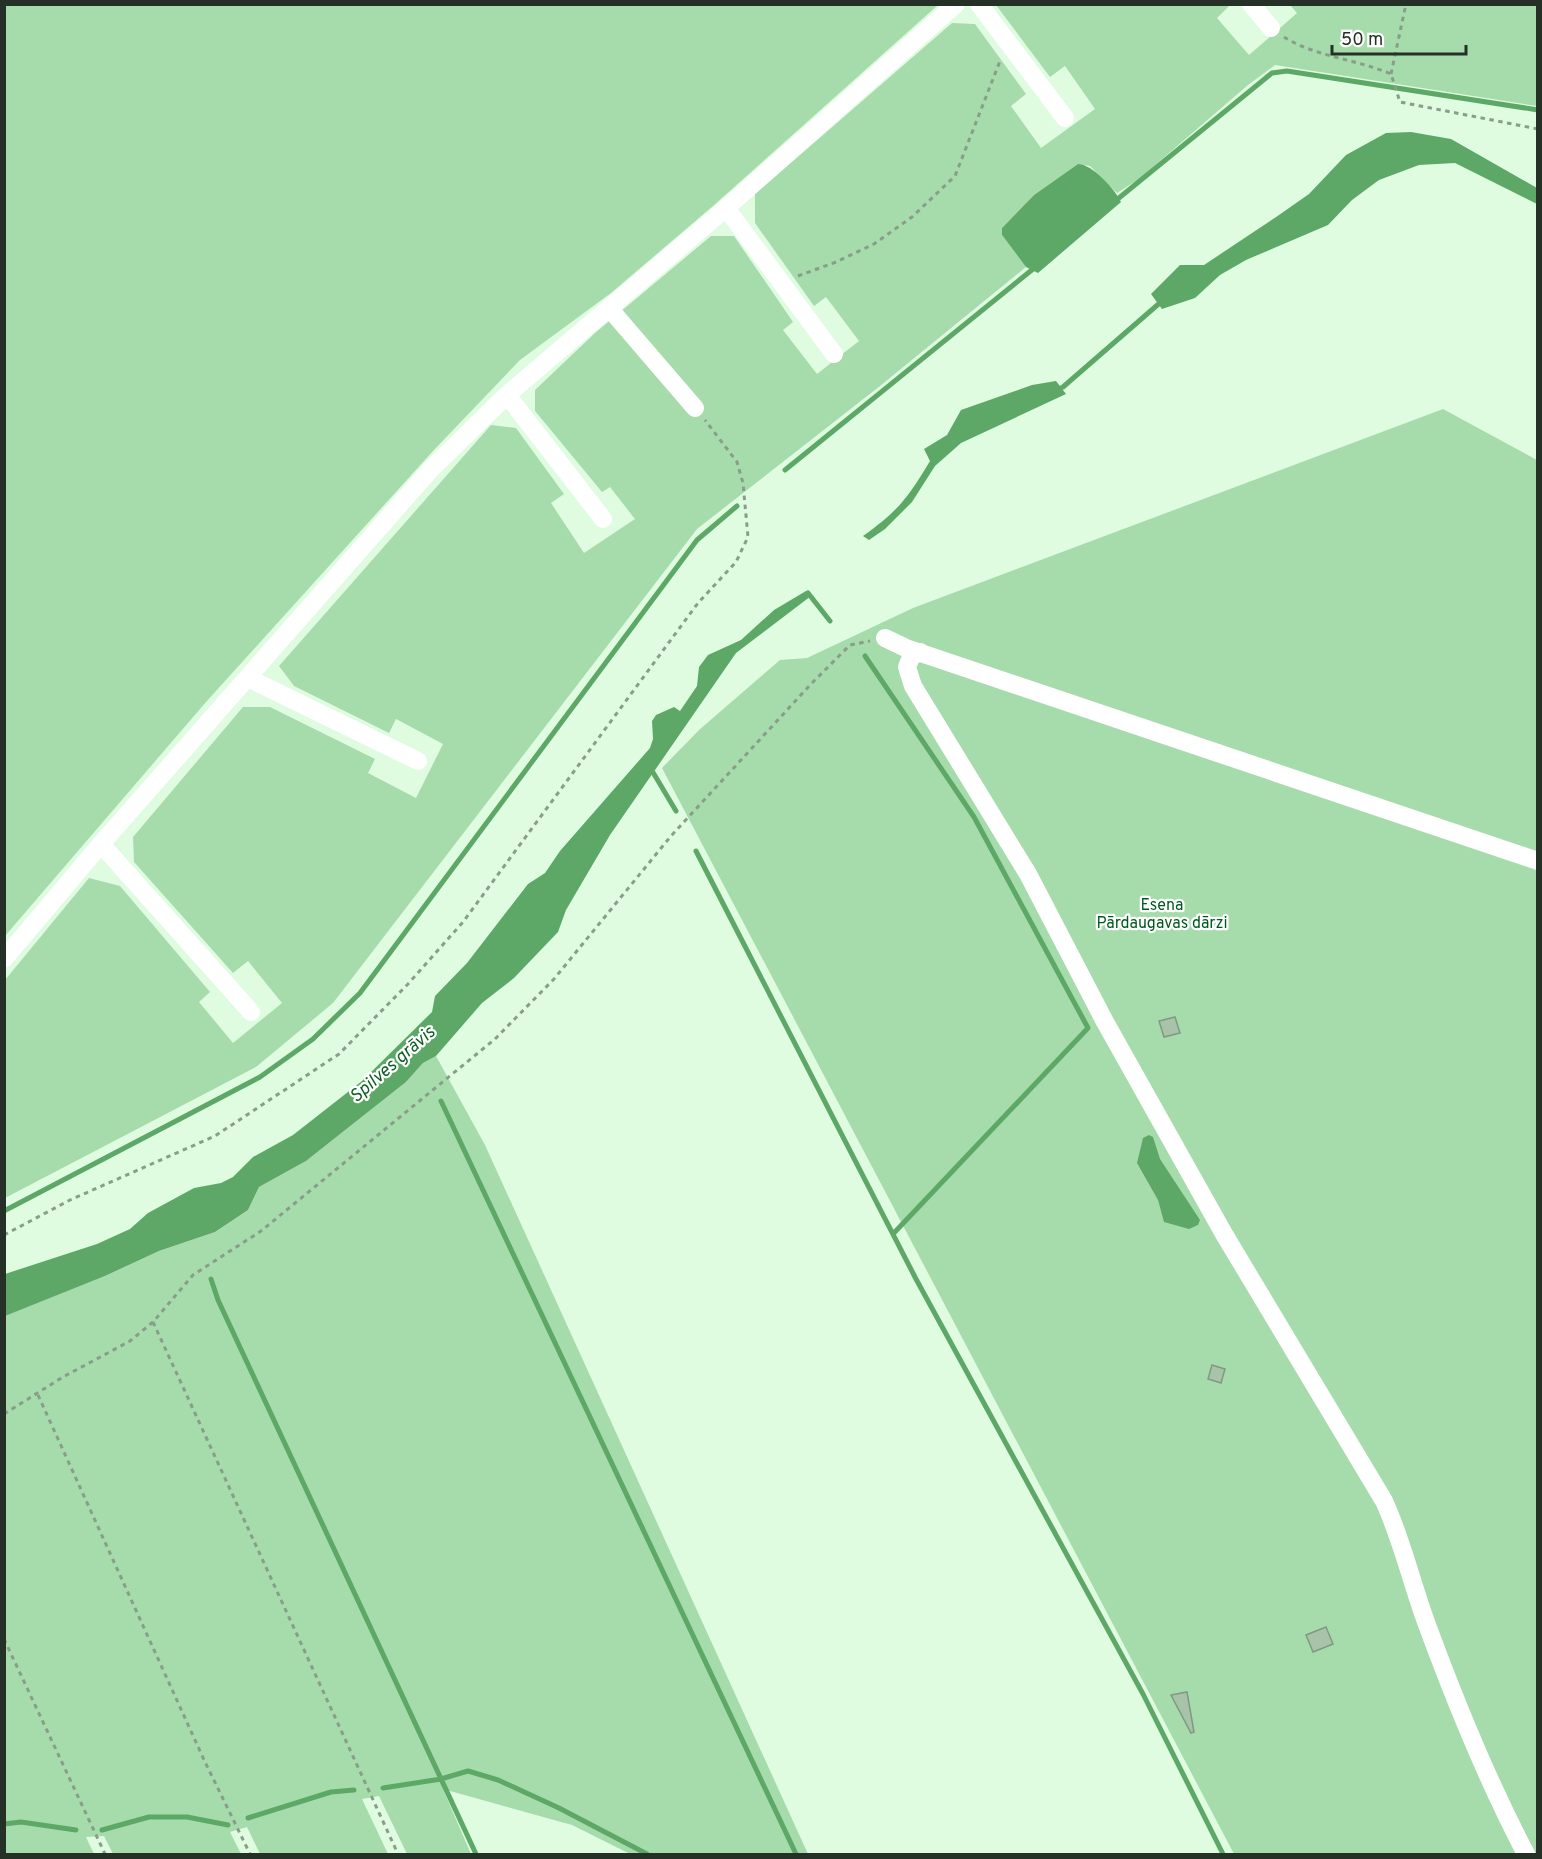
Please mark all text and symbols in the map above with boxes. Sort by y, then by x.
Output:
scale bar [1332,18,1466,56]
text: 50 m [1341,29,1383,52]
park label: Esena Pārdaugavas dārzi [1096,896,1228,934]
water label: Spilves grāvis [345,1021,441,1108]

